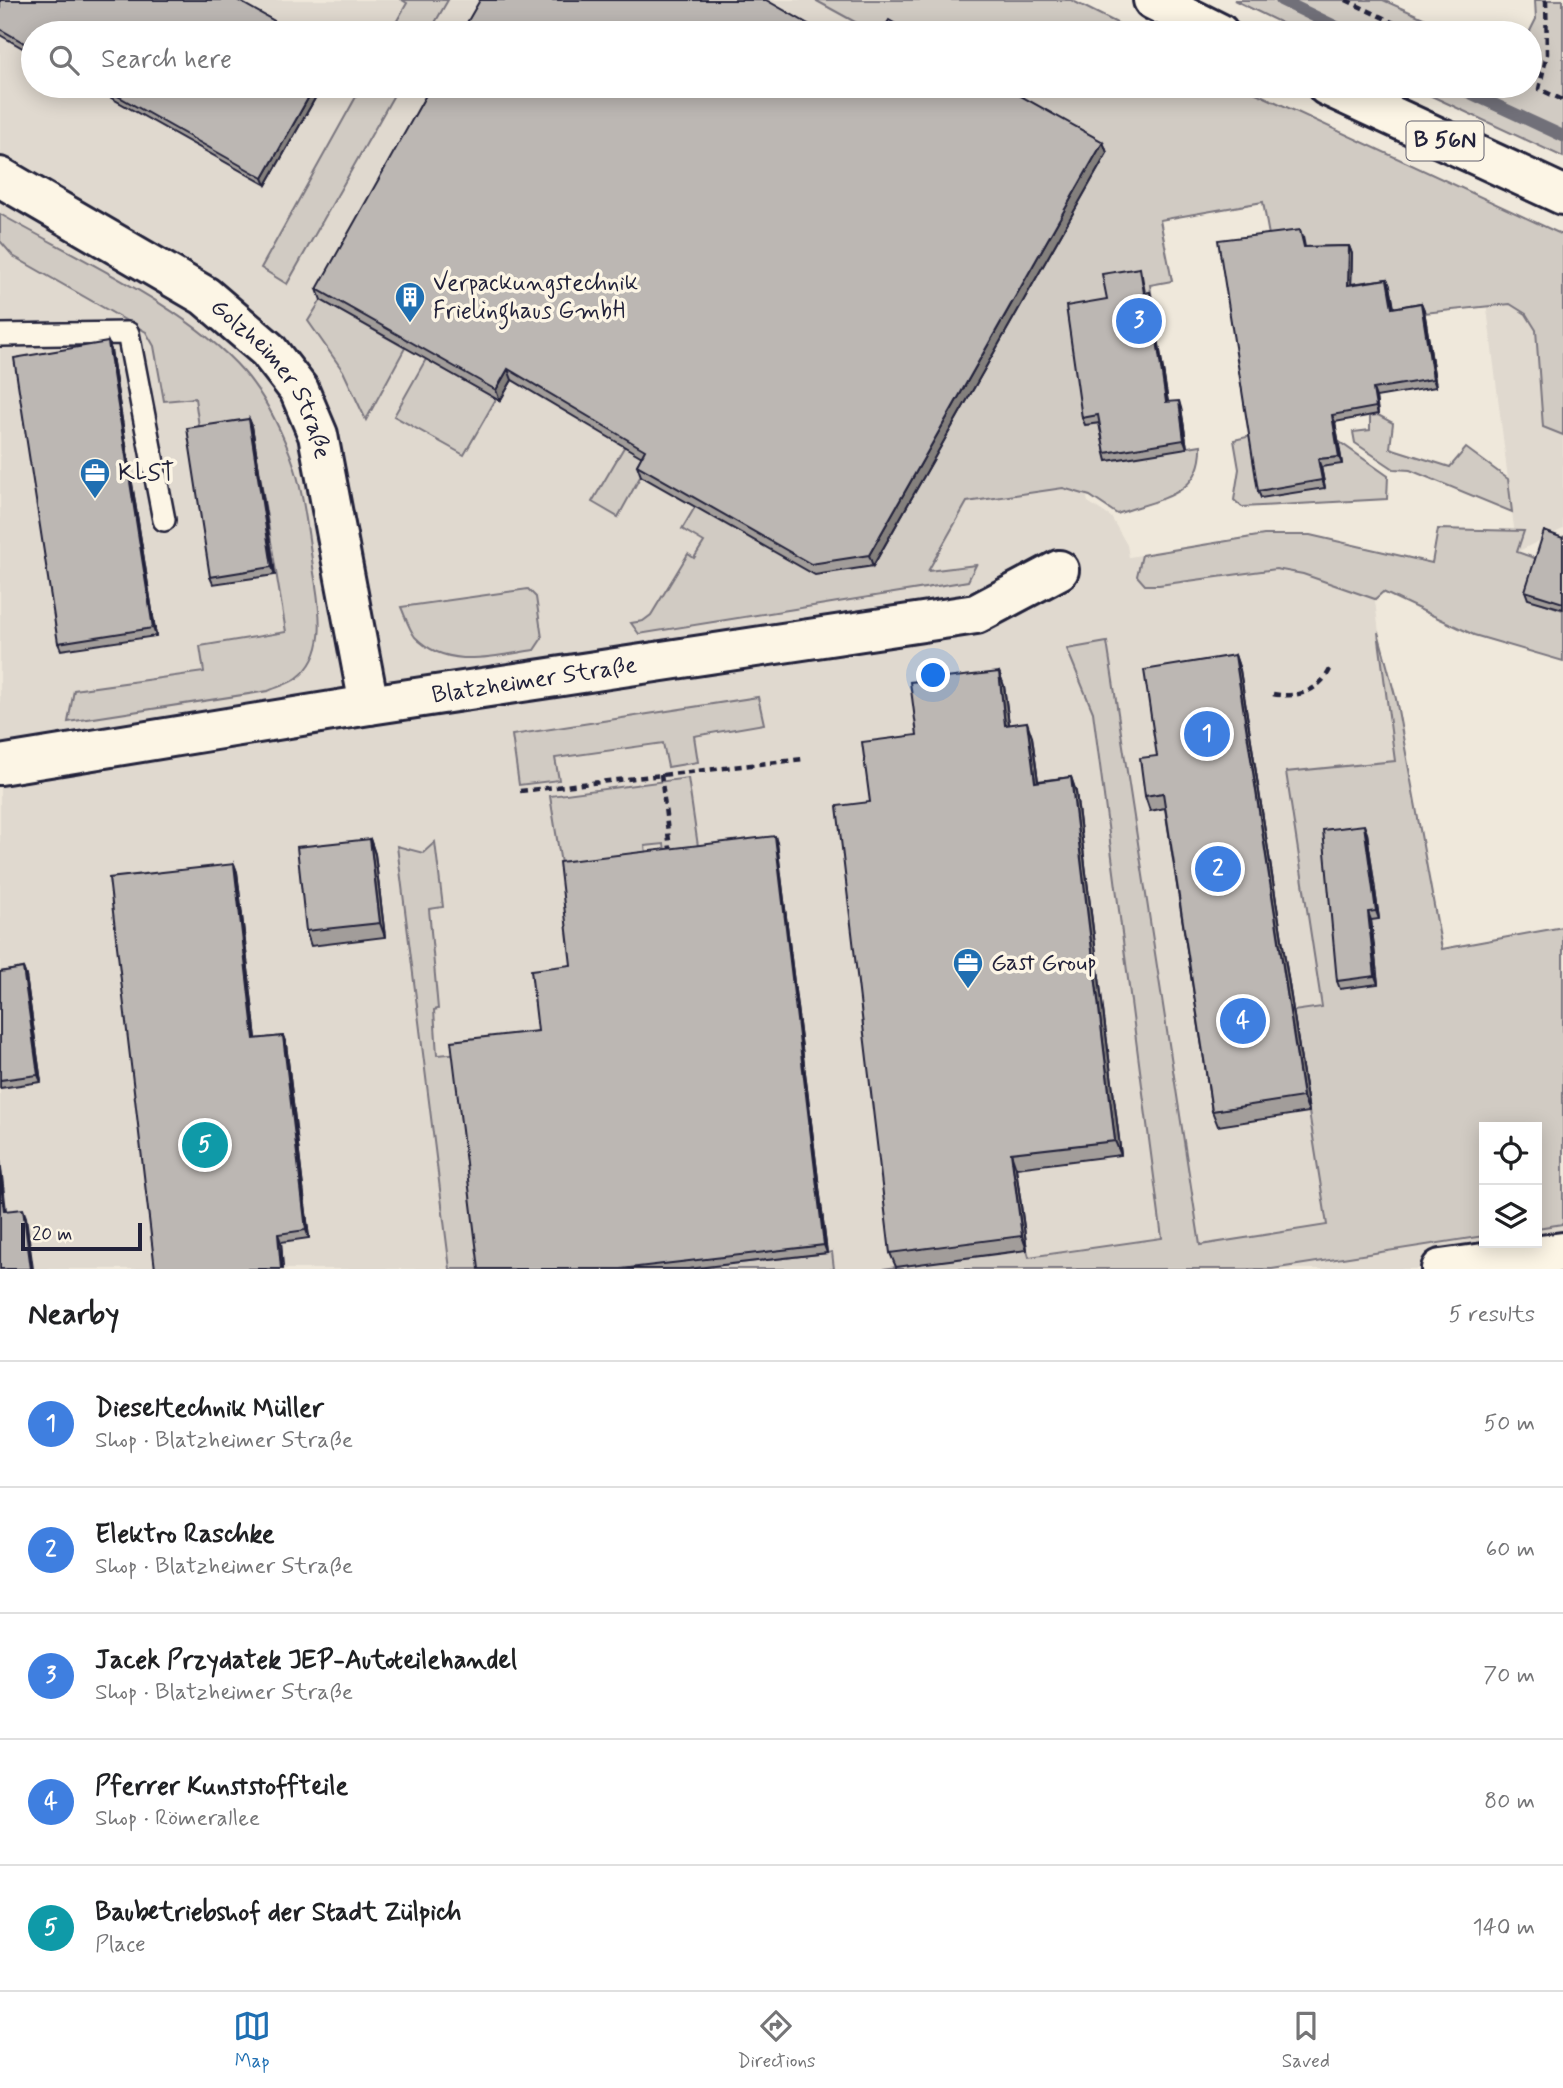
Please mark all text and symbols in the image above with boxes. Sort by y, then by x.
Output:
search box [21,21,1542,98]
icon: search [45,41,83,79]
text: Search here [101,43,232,77]
road number: B 56N [1406,122,1484,160]
place label: Verpackungstechnik Frielinghaus GmbH [433,268,638,330]
building icon: Verpackungstechnik Frielinghaus GmbH [393,280,427,324]
street label: Golzheimer Straße [204,292,338,462]
pin: 3 [1116,295,1162,347]
office icon: KLST [78,456,112,500]
place label: KLST [118,458,175,489]
street label: Blatzheimer Straße [430,650,639,711]
your location [916,658,950,692]
pin: 1 [1184,708,1230,760]
pin: 2 [1195,843,1241,895]
office icon: Gast Group [951,946,985,990]
place label: Gast Group [991,948,1097,979]
pin: 4 [1220,995,1266,1047]
pin: 5 [182,1119,228,1171]
map controls [1479,1122,1542,1248]
button: locate [1479,1122,1542,1185]
button: layers [1479,1185,1542,1248]
scale bar [21,1220,142,1252]
text: 20 m [32,1222,72,1247]
text: Nearby [28,1295,119,1334]
text: 5 results [1449,1300,1535,1330]
text: Dieseltechnik Müller [95,1392,324,1426]
text: 1 [46,1409,56,1439]
text: 50 m [1484,1409,1535,1439]
text: Shop · Blatzheimer Straße [95,1426,353,1456]
text: Elektro Raschke [95,1518,275,1552]
text: 2 [45,1535,57,1565]
text: 60 m [1486,1535,1535,1565]
text: Shop · Blatzheimer Straße [95,1552,353,1582]
text: Jacek Przydatek JEP-Autoteilehandel [95,1644,517,1678]
text: 3 [46,1661,56,1691]
text: 70 m [1483,1661,1535,1691]
text: Shop · Blatzheimer Straße [95,1678,353,1708]
text: Pferrer Kunststoffteile [95,1770,348,1804]
text: 4 [44,1787,58,1817]
text: 80 m [1484,1787,1535,1817]
text: Shop · Römerallee [95,1804,260,1834]
text: Baubetriebshof der Stadt Zülpich [95,1896,462,1930]
text: 5 [44,1913,58,1943]
text: 140 m [1472,1913,1535,1943]
text: Place [95,1930,146,1960]
tab: Map [233,2007,271,2074]
tab: Directions [737,2007,816,2074]
tab: Saved [1282,2007,1330,2074]

